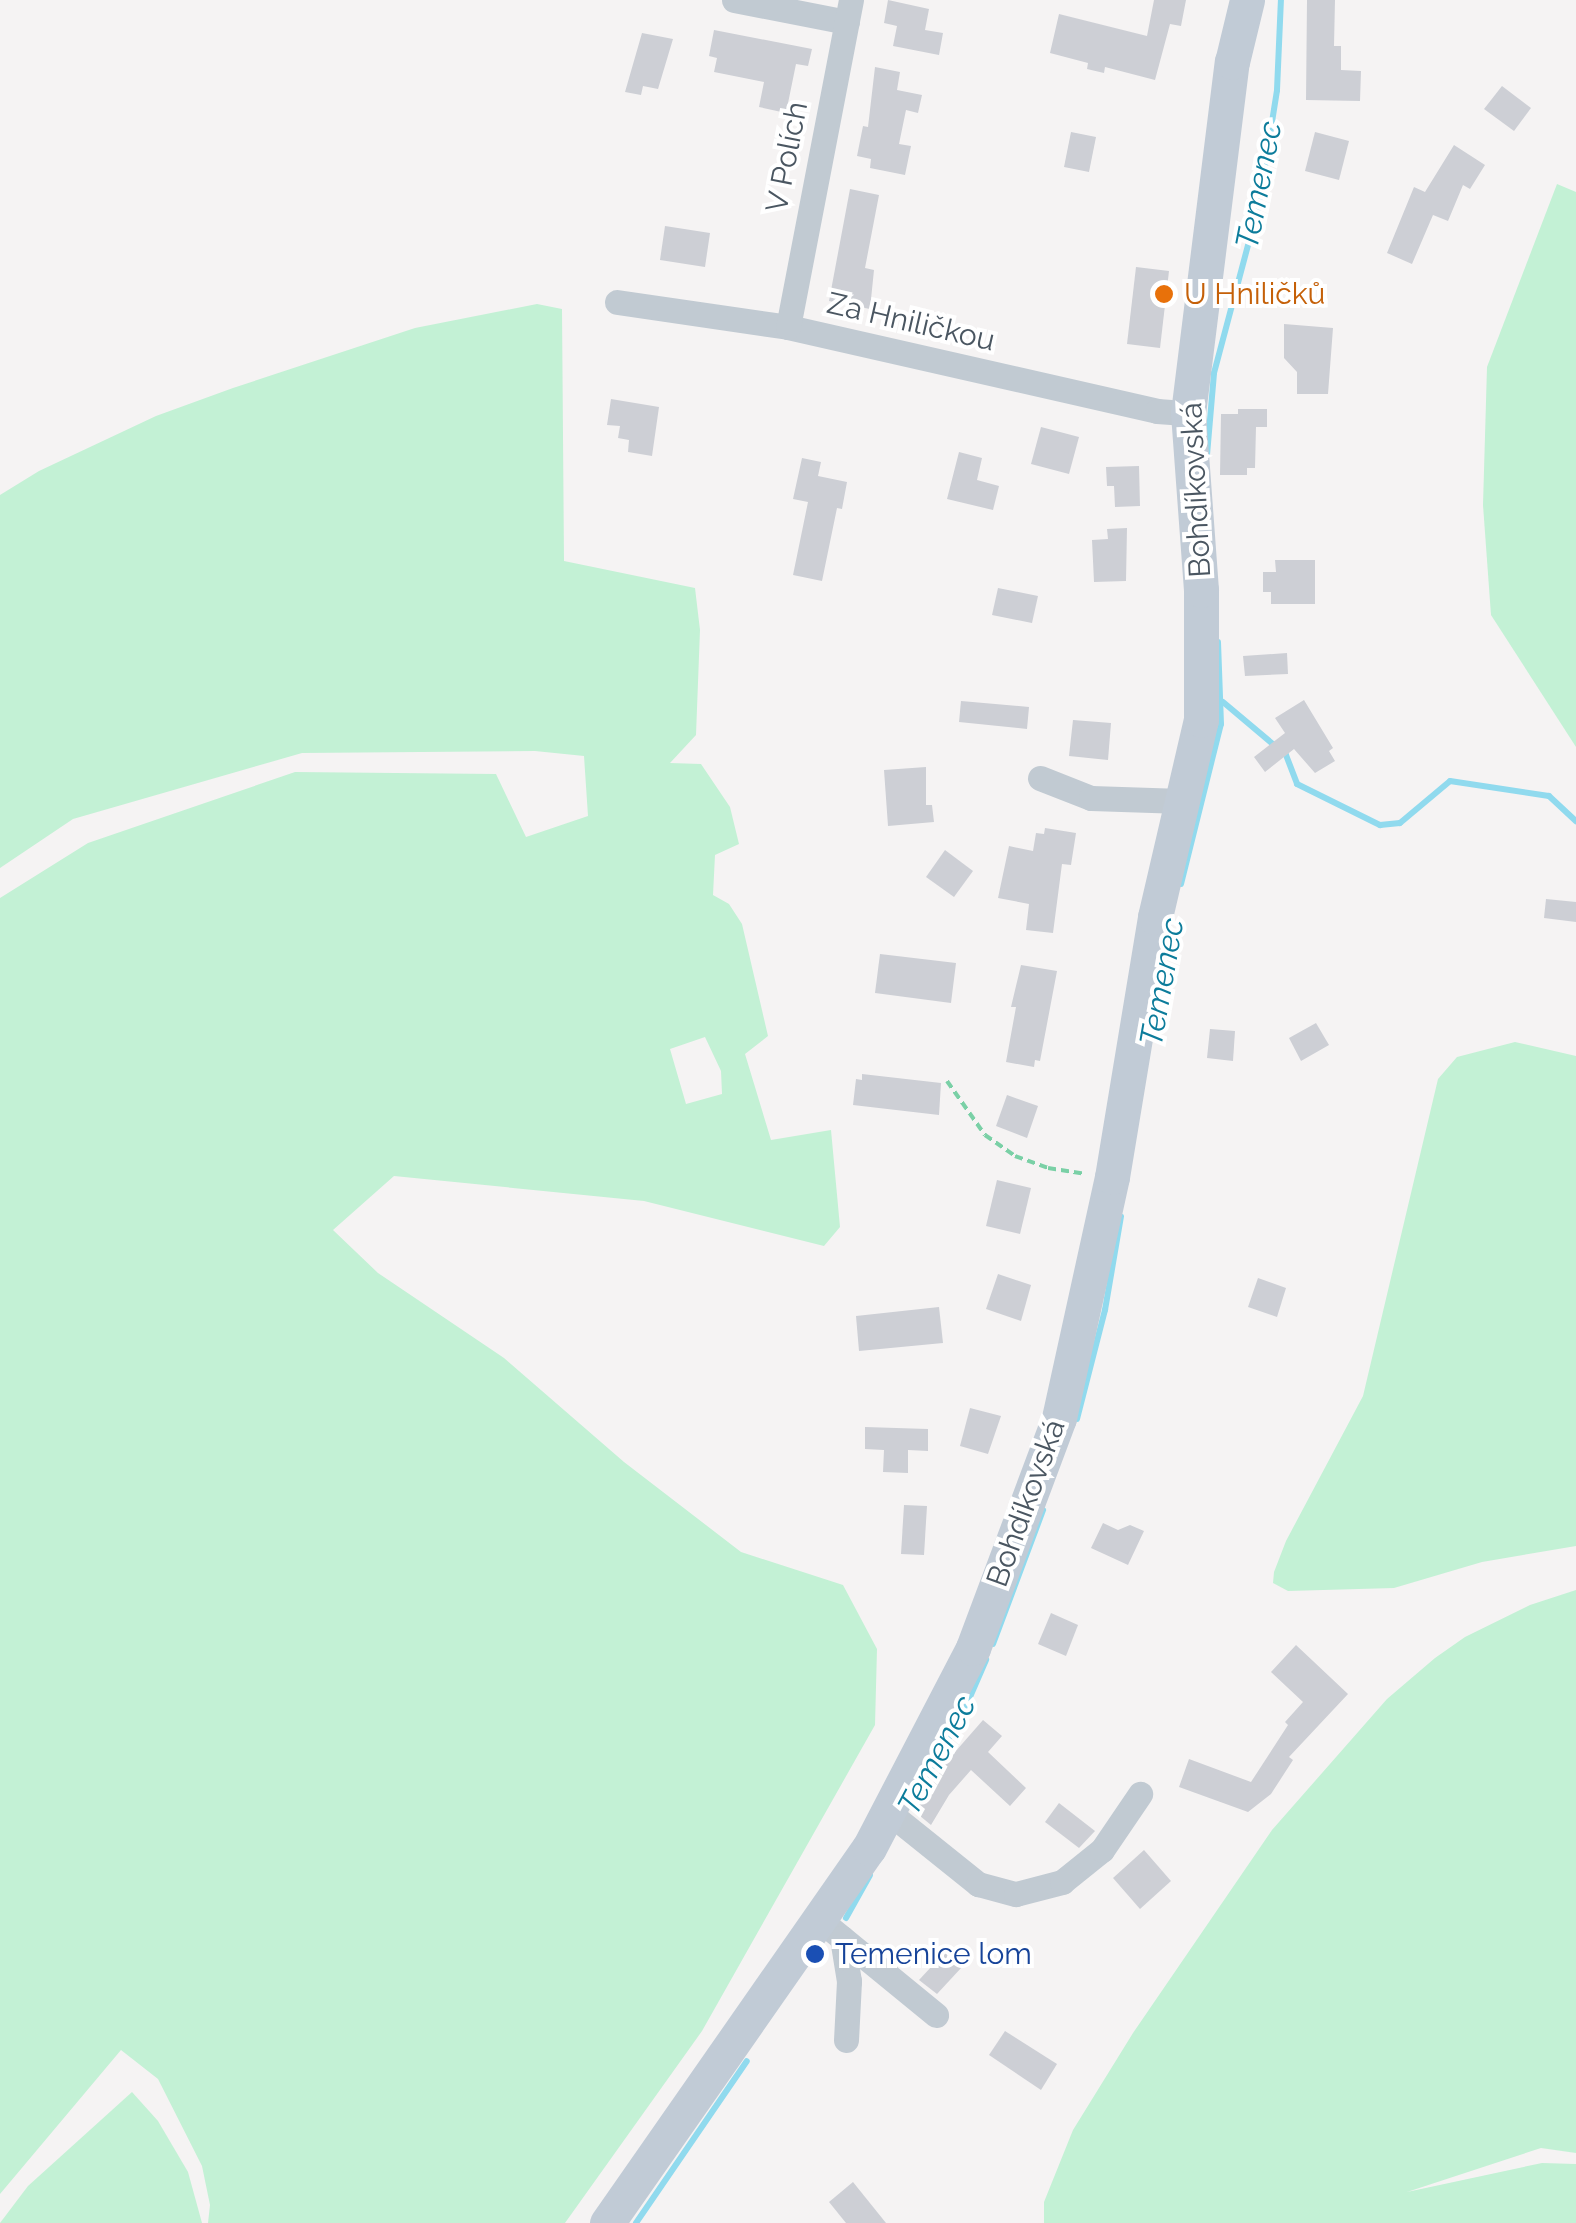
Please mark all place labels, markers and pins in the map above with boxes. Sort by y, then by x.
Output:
place label: U Hniličků [1184,276,1325,312]
marker: U Hniličků [1153,283,1175,305]
place label: Temenice lom [835,1936,1032,1972]
marker: Temenice lom [804,1943,826,1965]

